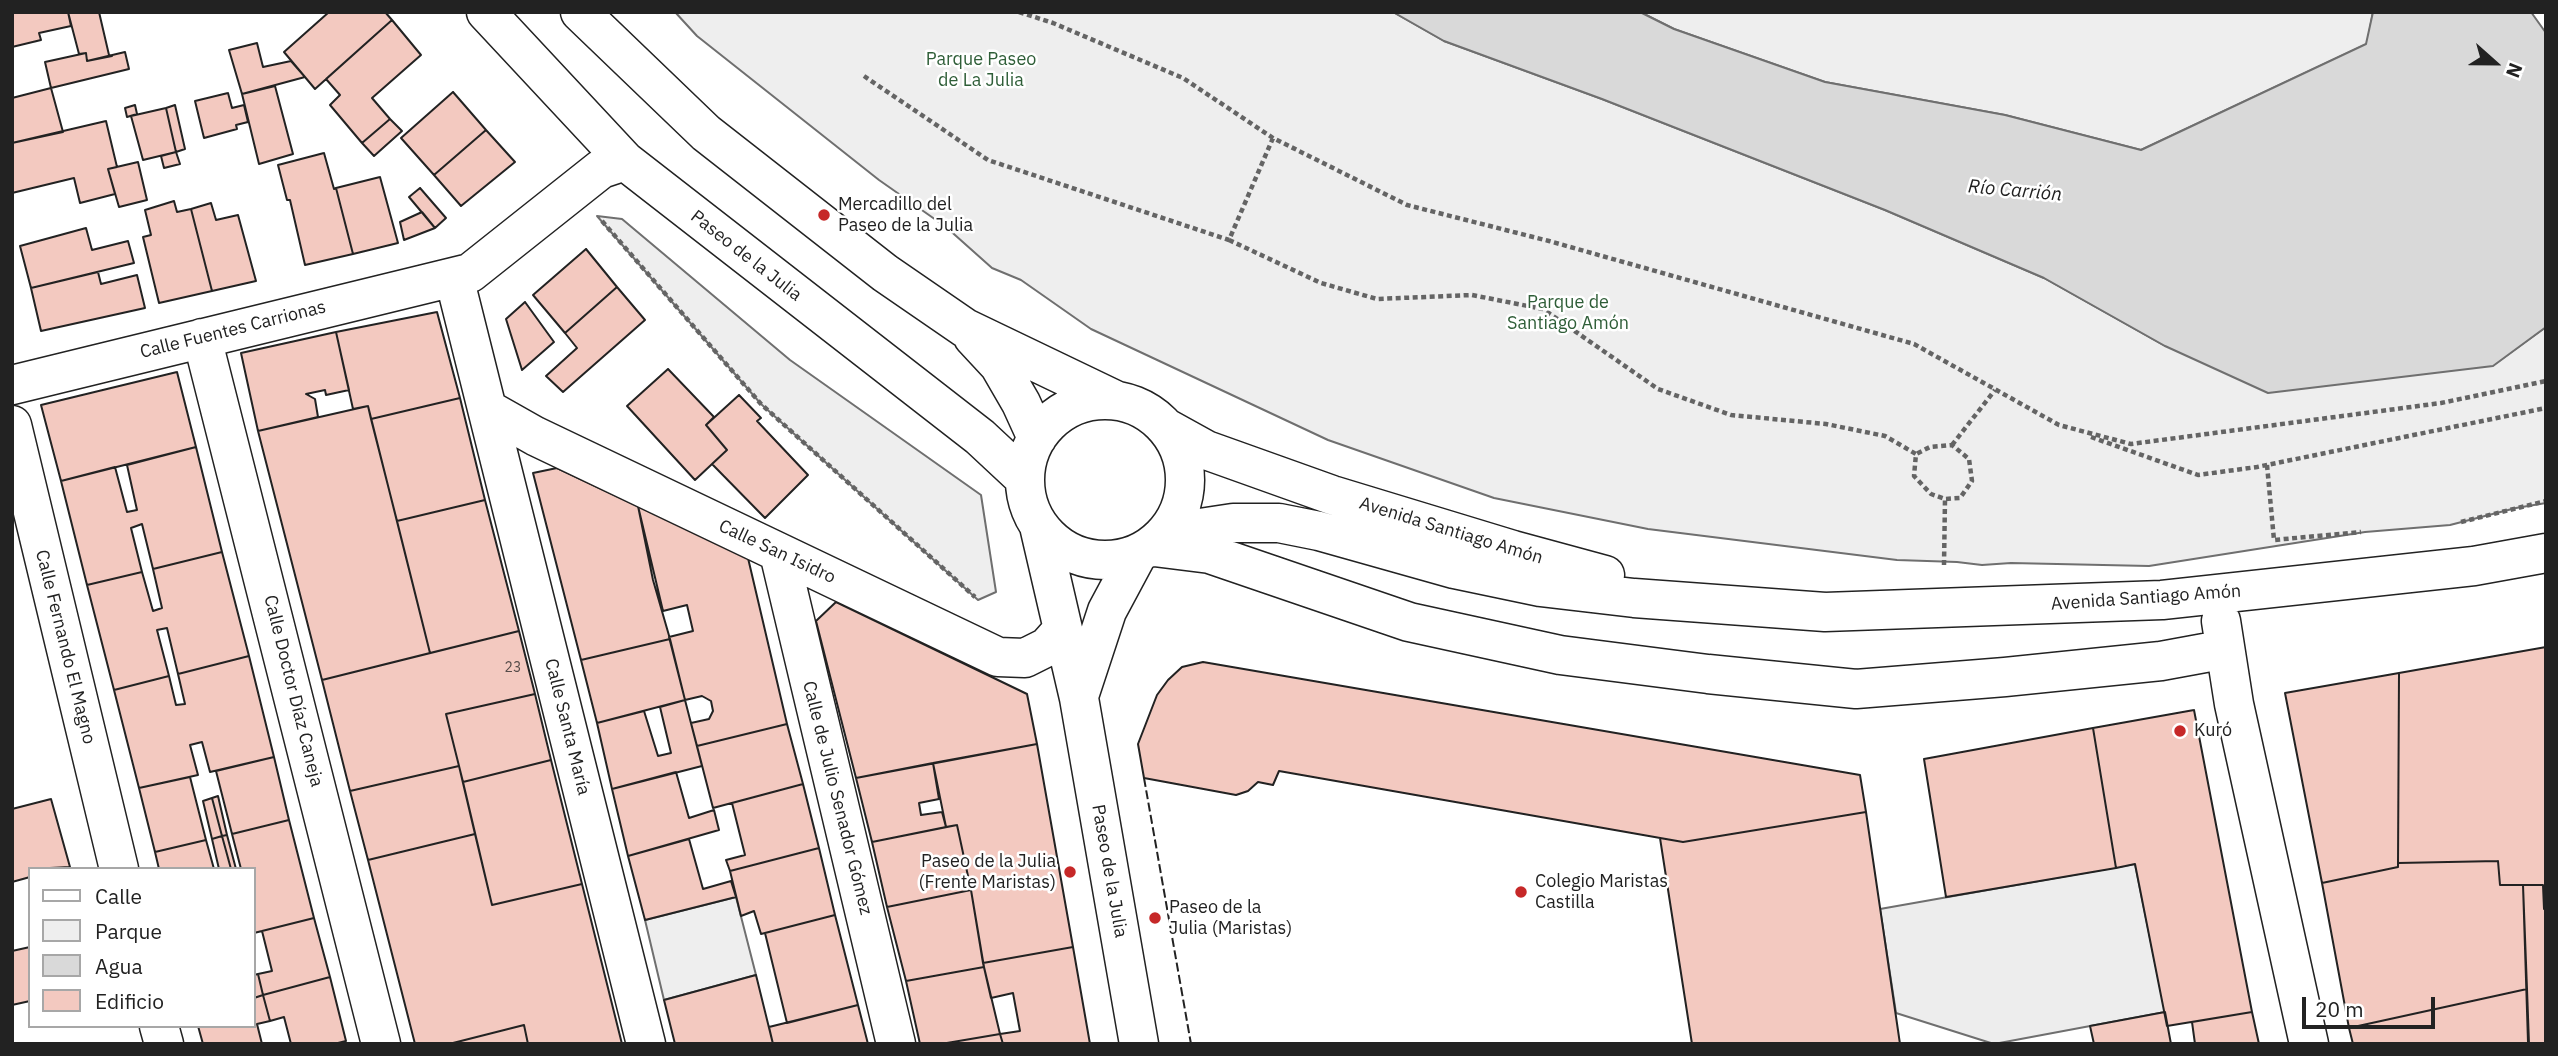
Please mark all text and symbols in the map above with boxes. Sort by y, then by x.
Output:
north arrow [2460,28,2530,98]
park label: Parque Paseo de La Julia [926,49,1036,92]
text: N [2501,60,2528,81]
water label: Río Carrión [1967,176,2063,206]
place label: Mercadillo del Paseo de la Julia [838,194,973,236]
street label: Paseo de la Julia [686,206,806,306]
marker: Mercadillo del Paseo de la Julia [816,207,832,223]
park label: Parque de Santiago Amón [1507,292,1629,334]
street label: Calle Fuentes Carrionas [138,296,328,364]
street label: Avenida Santiago Amón [1357,493,1545,569]
street label: Calle San Isidro [715,515,839,589]
street label: Calle Fernando El Magno [30,548,100,746]
street label: Avenida Santiago Amón [2050,581,2242,615]
street label: Calle Doctor Díaz Caneja [259,593,327,789]
street label: Calle Santa María [540,656,594,798]
house number: 23 [505,660,521,676]
street label: Calle de Julio Senador Gómez [797,679,877,917]
place label: Kuró [2194,720,2232,742]
marker: Kuró [2172,723,2188,739]
street label: Paseo de la Julia [1087,803,1131,939]
place label: Paseo de la Julia (Frente Maristas) [919,851,1056,894]
marker: Paseo de la Julia (Frente Maristas) [1062,864,1078,880]
legend [28,867,256,1028]
place label: Colegio Maristas Castilla [1535,871,1668,914]
text: Calle [95,882,142,910]
marker: Colegio Maristas Castilla [1513,884,1529,900]
place label: Paseo de la Julia (Maristas) [1169,897,1292,940]
marker: Paseo de la Julia (Maristas) [1147,910,1163,926]
text: Parque [95,917,162,945]
text: Agua [95,952,143,980]
scale bar [2306,982,2439,1026]
text: Edificio [95,987,164,1015]
text: 20 m [2315,995,2364,1023]

